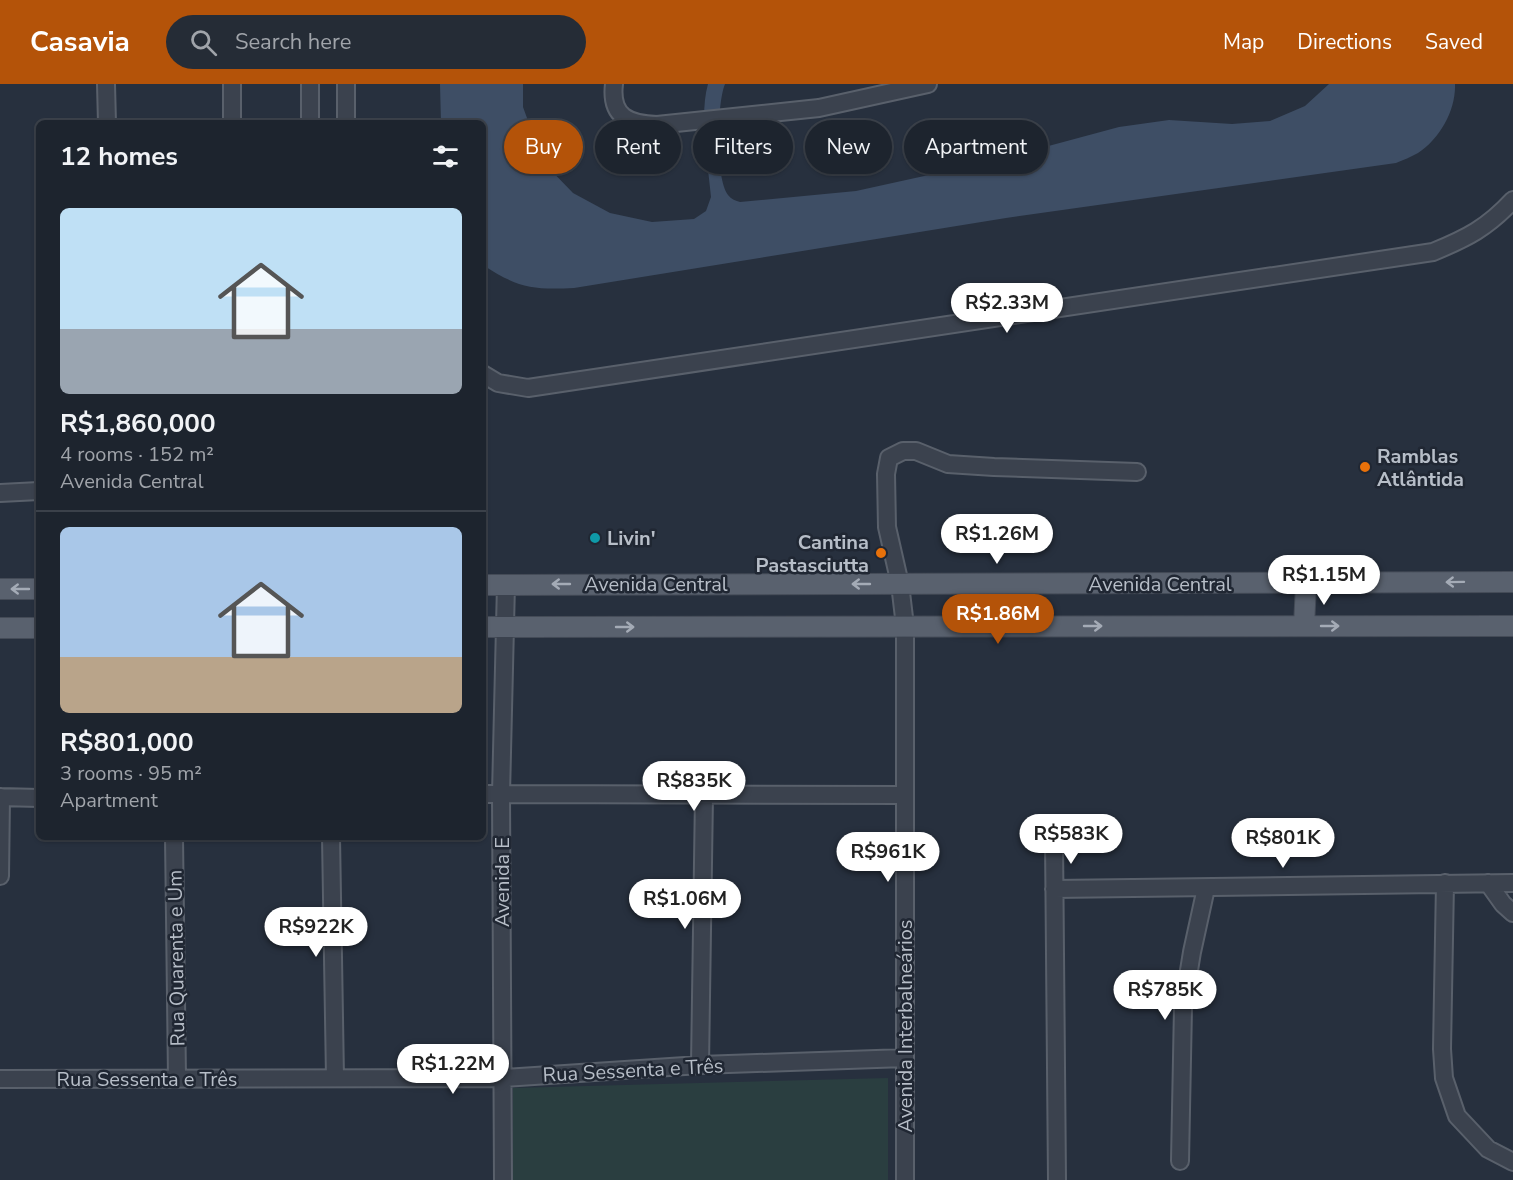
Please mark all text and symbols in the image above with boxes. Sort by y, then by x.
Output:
search box [166,15,586,69]
text: Casavia [30,23,130,61]
icon: search [187,26,220,59]
text: Search here [235,27,352,57]
text: Map [1223,28,1264,56]
text: Directions [1297,28,1392,56]
text: Saved [1425,28,1483,56]
chip: Buy [504,120,583,174]
chip: Rent [595,120,681,174]
chip: Filters [693,120,793,174]
chip: New [805,120,892,174]
chip: Apartment [904,120,1048,174]
text: 12 homes [60,139,178,174]
icon: filters [429,140,462,173]
icon: home [207,247,315,355]
pin: R$2.33M [952,283,1062,334]
text: R$2.33M [965,289,1049,316]
text: R$1,860,000 [60,406,216,441]
text: 4 rooms · 152 m² [60,441,214,468]
place label: Ramblas Atlântida [1377,443,1464,493]
marker: Ramblas Atlântida [1358,460,1372,474]
text: Avenida Central [60,468,204,495]
pin: R$1.26M [942,514,1052,565]
text: R$1.26M [955,520,1039,547]
place label: Livin' [607,525,656,552]
place label: Cantina Pastasciutta [756,529,869,579]
marker: Livin' [588,531,602,545]
marker: Cantina Pastasciutta [874,546,888,560]
pin: R$1.15M [1269,555,1379,606]
text: R$1.15M [1282,561,1366,588]
icon: home [207,566,315,674]
street label: Avenida Central [584,571,728,598]
street label: Avenida Central [1088,571,1232,598]
one-way arrow [1445,577,1465,588]
one-way arrow [551,578,571,590]
one-way arrow [851,578,871,590]
one-way arrow [10,583,30,595]
pin: R$1.86M [943,594,1053,645]
text: R$1.86M [956,600,1040,627]
one-way arrow [1083,620,1103,632]
one-way arrow [1320,620,1340,632]
one-way arrow [615,621,635,633]
text: R$801,000 [60,725,193,760]
text: 3 rooms · 95 m² [60,760,202,787]
pin: R$835K [645,761,743,812]
text: R$835K [657,767,732,794]
text: Apartment [60,787,158,814]
pin: R$583K [1022,814,1120,865]
pin: R$801K [1234,818,1332,869]
text: R$583K [1034,820,1109,847]
text: R$801K [1246,824,1321,851]
pin: R$961K [839,832,937,883]
street label: Avenida E [489,837,516,927]
text: R$961K [851,838,926,865]
street label: Rua Quarenta e Um [161,869,192,1047]
pin: R$1.06M [630,879,740,930]
text: R$1.06M [643,885,727,912]
pin: R$922K [267,907,365,958]
text: R$922K [279,913,354,940]
street label: Avenida Interbalneários [892,920,919,1132]
pin: R$785K [1116,970,1214,1021]
text: R$785K [1128,976,1203,1003]
pin: R$1.22M [398,1044,508,1095]
text: R$1.22M [411,1050,495,1077]
street label: Rua Sessenta e Três [542,1052,724,1089]
street label: Rua Sessenta e Três [57,1066,237,1093]

